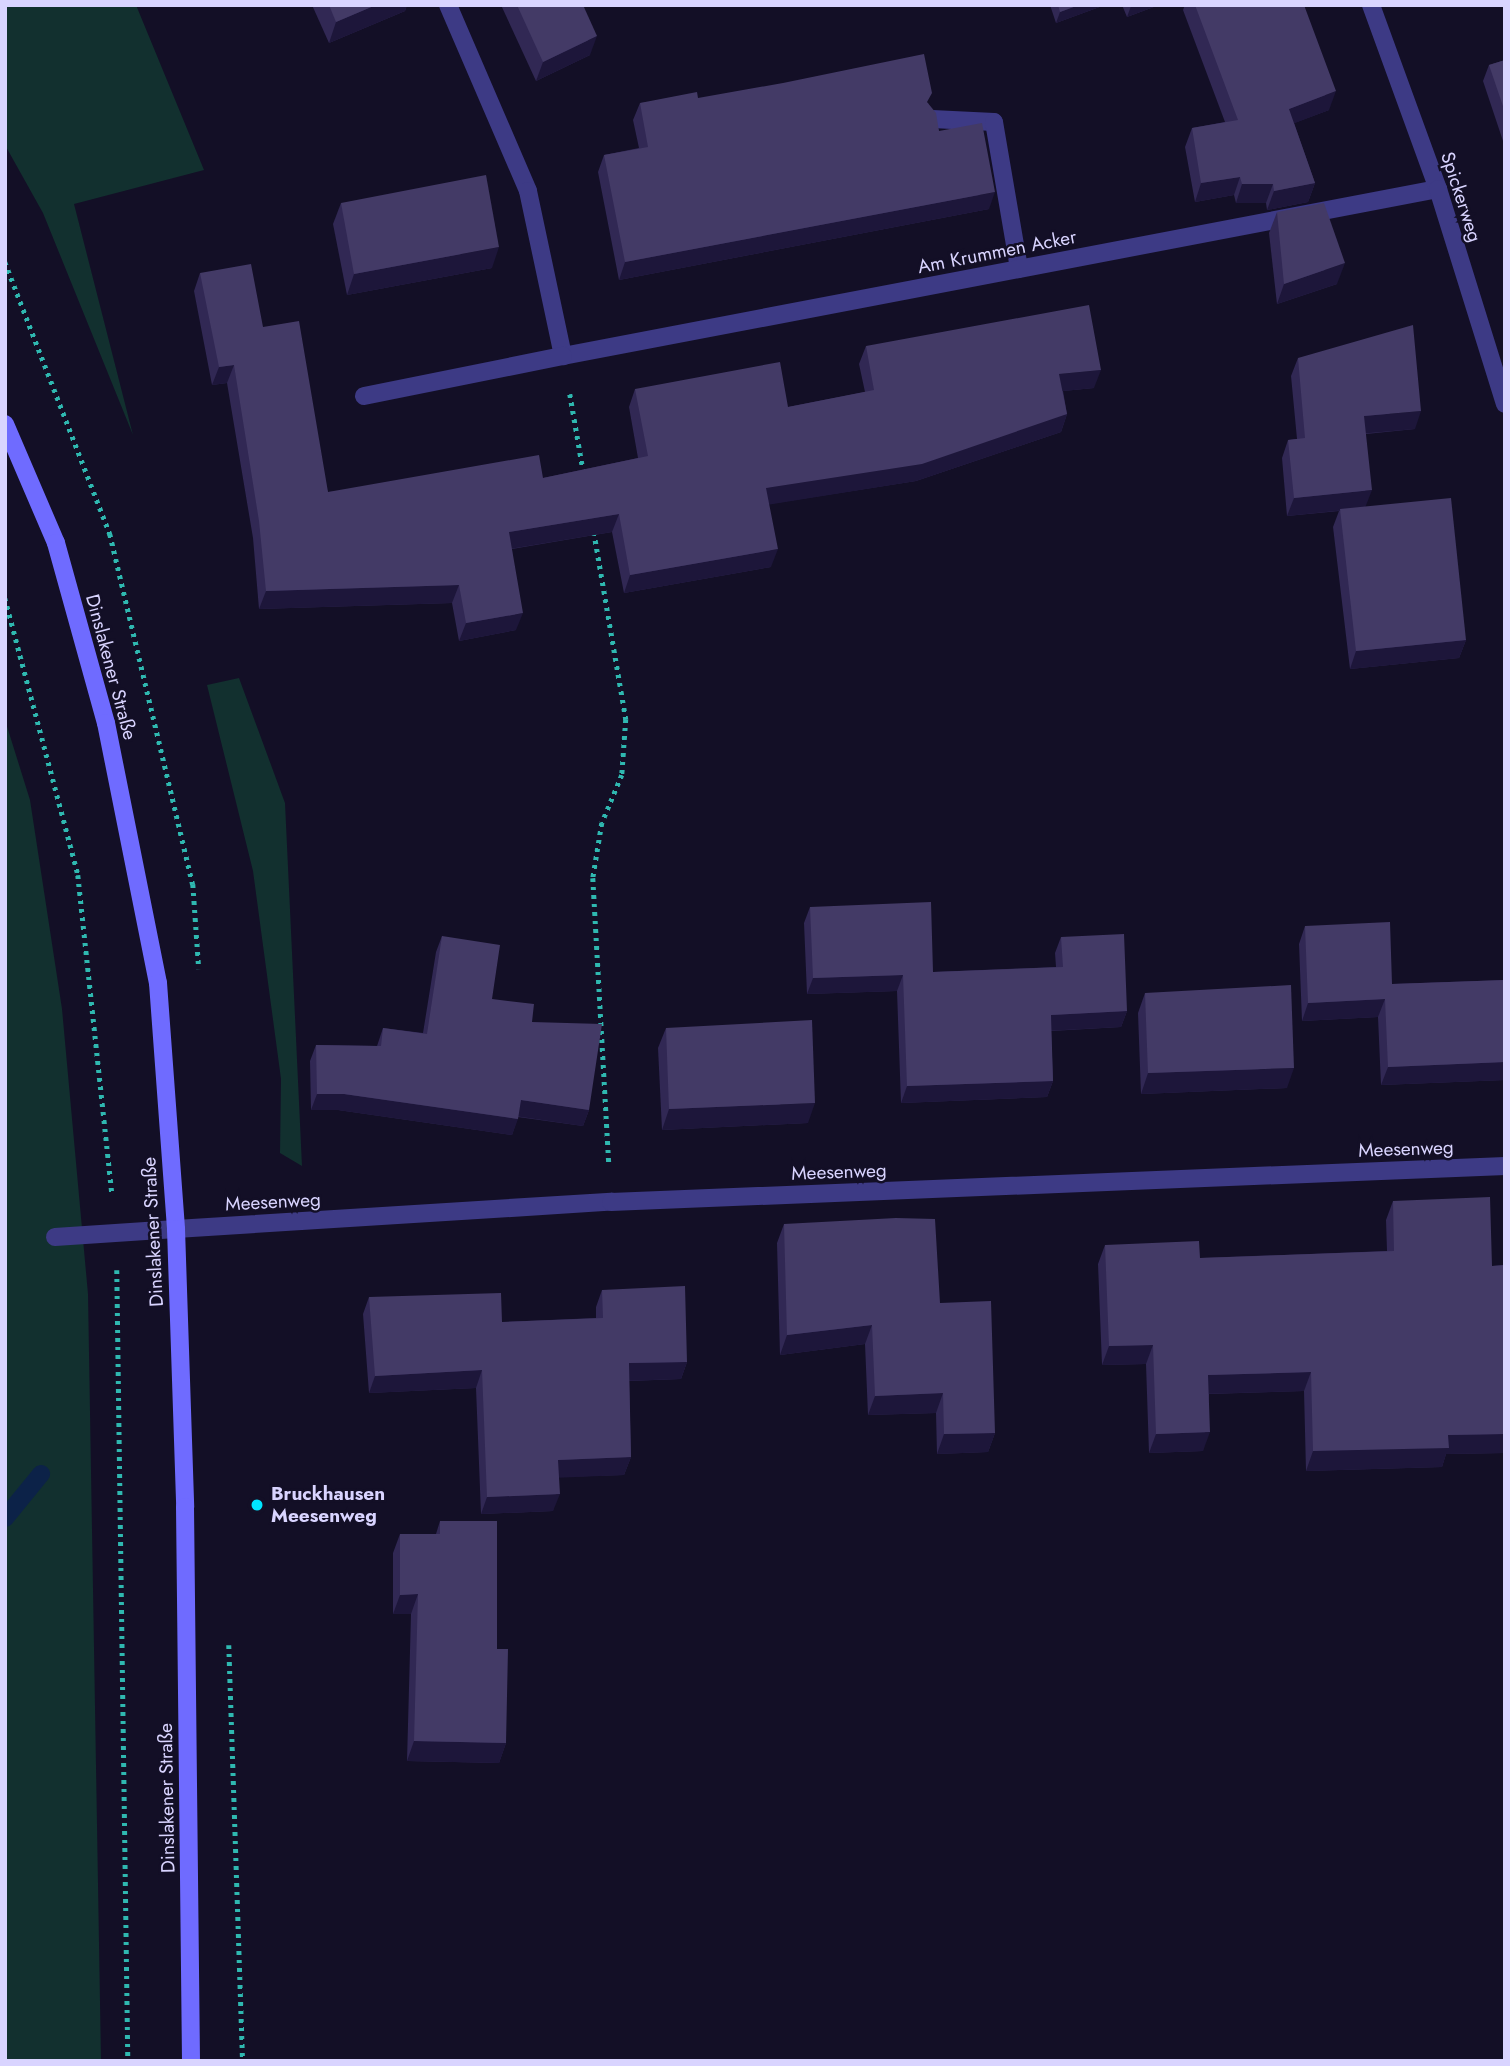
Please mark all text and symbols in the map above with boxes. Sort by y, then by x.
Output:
street label: Spickerweg [1436,149,1486,245]
street label: Am Krummen Acker [916,225,1078,279]
street label: Dinslakener Straße [81,592,141,742]
street label: Meesenweg [1358,1136,1454,1162]
street label: Dinslakener Straße [138,1157,168,1307]
street label: Meesenweg [791,1159,887,1185]
street label: Meesenweg [225,1188,321,1216]
place label: Bruckhausen Meesenweg [271,1483,385,1527]
marker: Bruckhausen Meesenweg [249,1497,265,1513]
street label: Dinslakener Straße [154,1723,180,1873]

